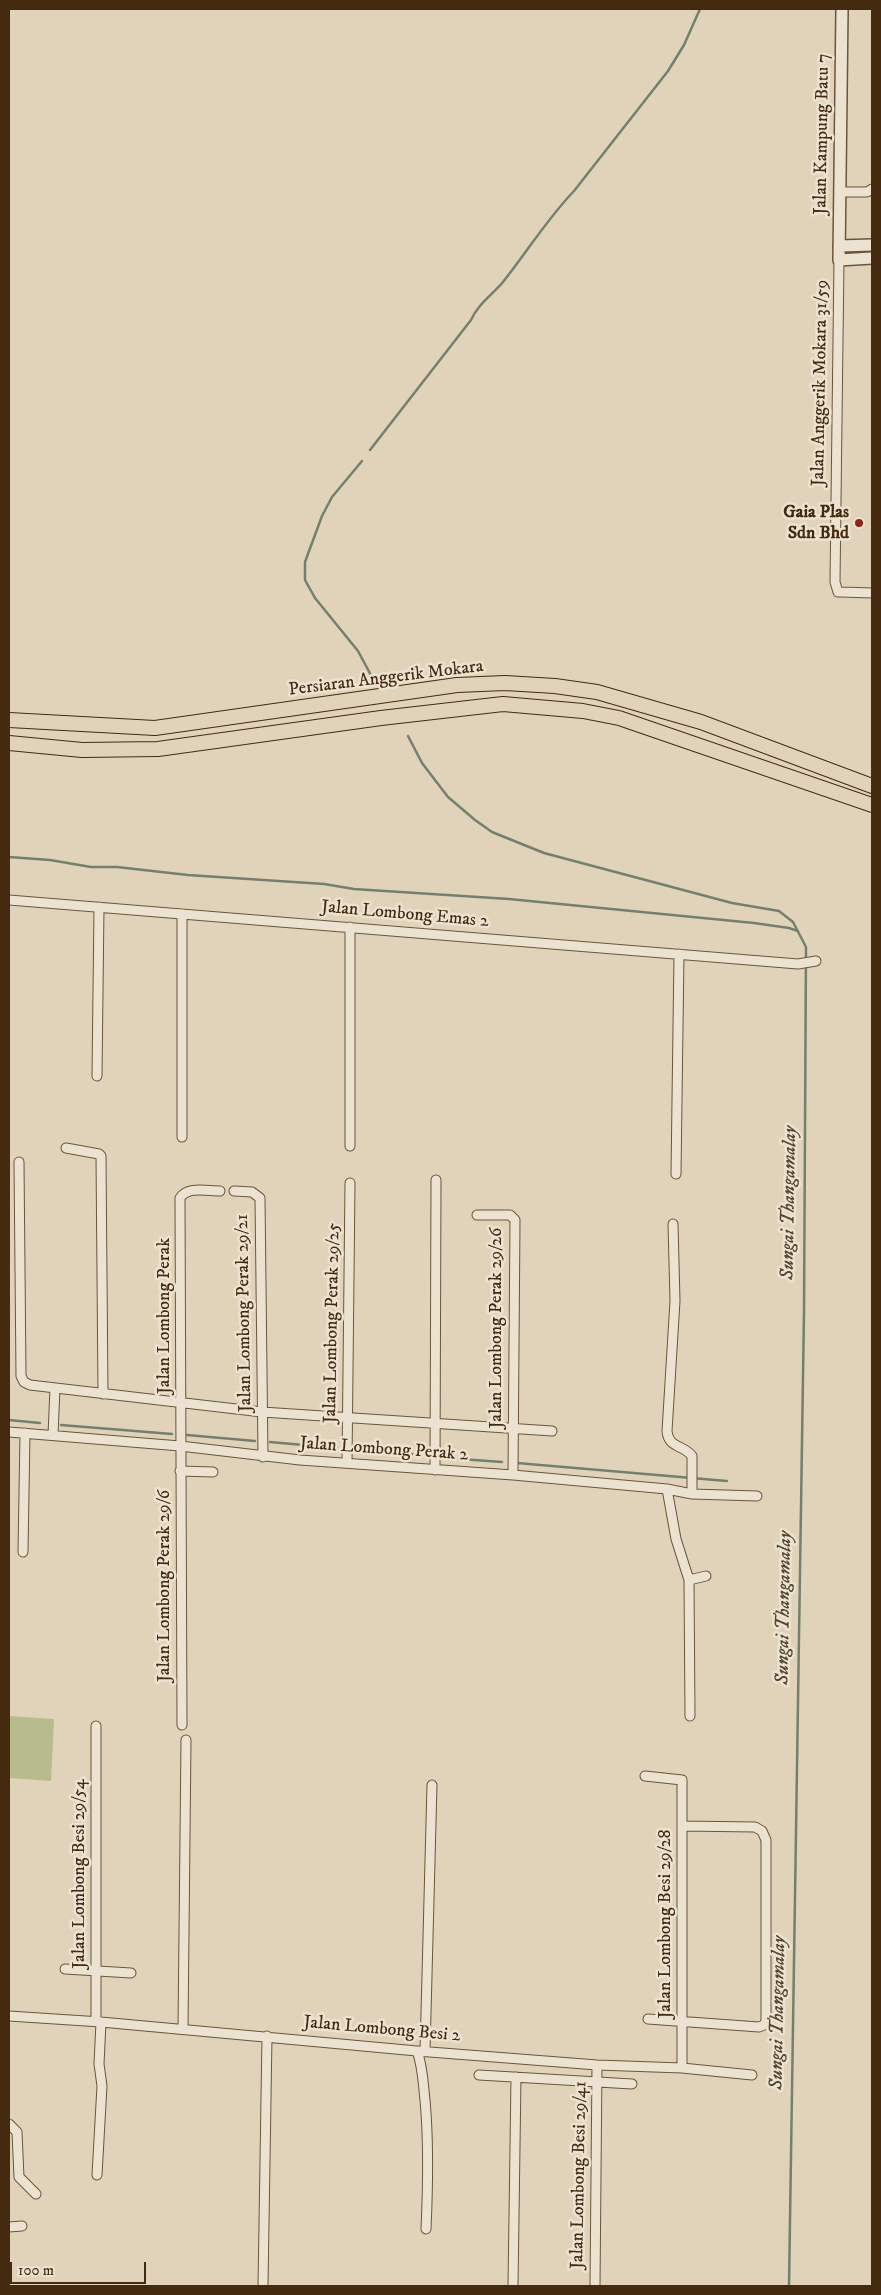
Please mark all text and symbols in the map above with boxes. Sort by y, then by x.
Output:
street label: Jalan Kampung Batu 7 [811,53,835,215]
street label: Jalan Anggerik Mokara 31/59 [808,280,834,486]
place label: Gaia Plas Sdn Bhd [783,502,849,544]
marker: Gaia Plas Sdn Bhd [853,517,865,529]
street label: Persiaran Anggerik Mokara [287,656,485,702]
street label: Jalan Lombong Emas 2 [320,897,490,933]
water label: Sungai Thangamalay [777,1126,803,1280]
street label: Jalan Lombong Perak 29/21 [232,1214,258,1412]
street label: Jalan Lombong Perak 29/25 [320,1223,346,1423]
street label: Jalan Lombong Perak 29/26 [486,1228,508,1428]
street label: Jalan Lombong Perak [154,1238,176,1394]
street label: Jalan Lombong Perak 2 [299,1433,469,1467]
street label: Jalan Lombong Perak 29/6 [154,1490,176,1682]
water label: Sungai Thangamalay [772,1531,798,1685]
street label: Jalan Lombong Besi 29/54 [69,1779,91,1969]
street label: Jalan Lombong Besi 29/28 [655,1829,677,2019]
water label: Sungai Thangamalay [766,1936,792,2090]
street label: Jalan Lombong Besi 2 [303,2012,461,2048]
street label: Jalan Lombong Besi 29/41 [568,2081,592,2269]
scale bar [12,2252,149,2284]
text: 100 m [18,2261,54,2280]

